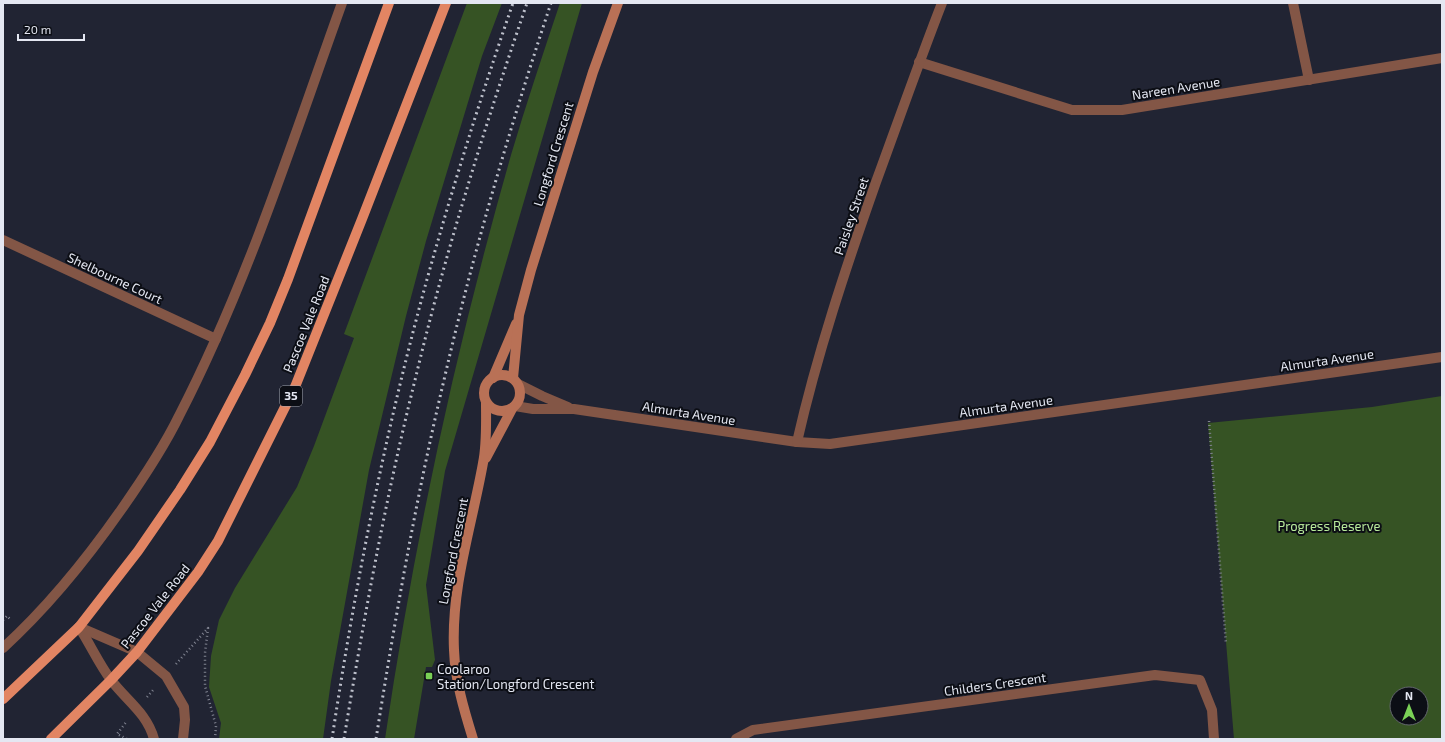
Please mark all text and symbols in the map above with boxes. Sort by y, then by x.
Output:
scale bar [18,16,84,42]
text: 20 m [24,22,51,36]
street label: Nareen Avenue [1131,73,1221,103]
street label: Longford Crescent [530,100,576,208]
street label: Paisley Street [830,175,872,257]
street label: Shelbourne Court [65,249,165,307]
street label: Pascoe Vale Road [279,273,333,375]
street label: Almurta Avenue [1279,346,1375,374]
road number: 35 [280,386,302,406]
street label: Almurta Avenue [958,392,1054,420]
street label: Almurta Avenue [641,398,737,428]
street label: Longford Crescent [435,496,471,606]
park label: Progress Reserve [1277,518,1381,534]
street label: Pascoe Vale Road [117,561,193,651]
place label: Coolaroo Station/Longford Crescent [437,661,594,692]
street label: Childers Crescent [943,669,1047,699]
marker: Coolaroo Station/Longford Crescent [424,671,434,681]
north arrow [1389,686,1429,726]
text: N [1405,689,1413,702]

